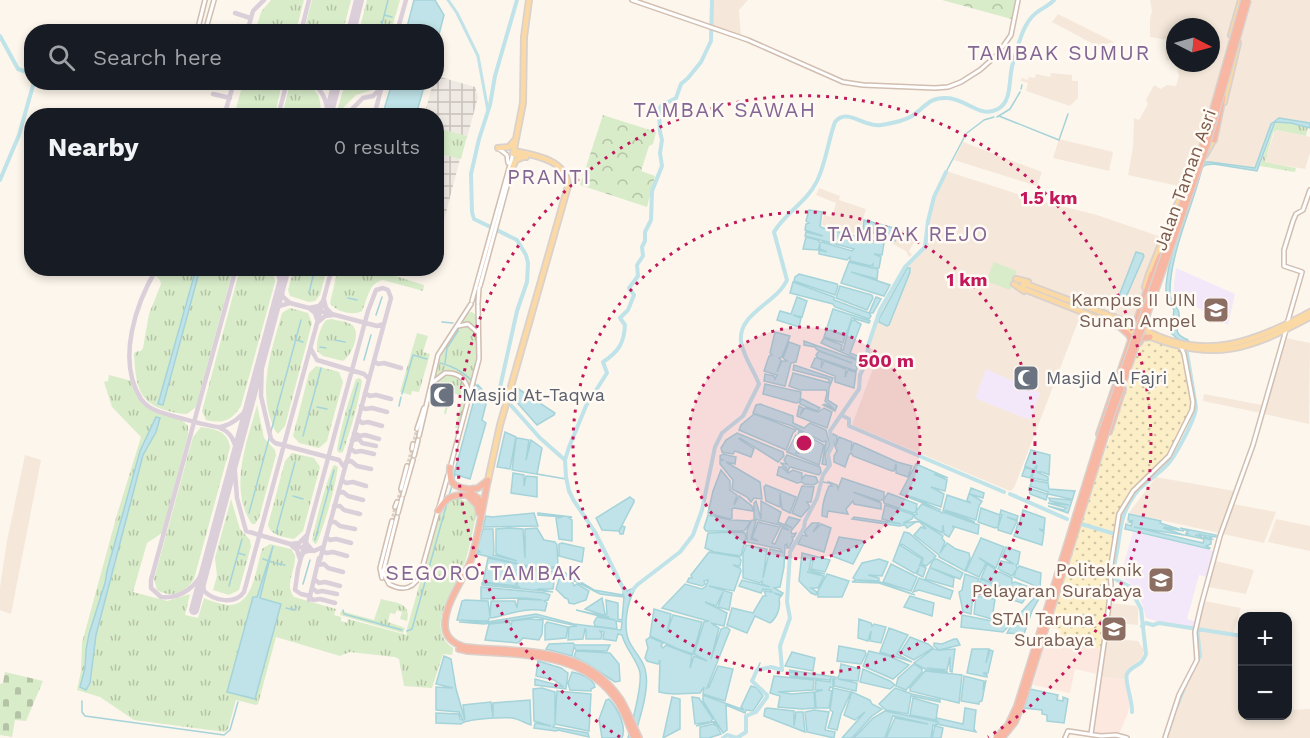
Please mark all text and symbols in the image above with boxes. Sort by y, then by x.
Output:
north arrow [1166,18,1220,72]
search box [24,24,444,90]
district label: TAMBAK SUMUR [967,40,1151,65]
icon: search [45,41,78,74]
text: Search here [93,45,222,70]
district label: TAMBAK SAWAH [633,97,817,122]
street label: Jalan Taman Asri [1149,106,1220,253]
text: Nearby [48,132,139,162]
text: 0 results [334,135,420,159]
district label: PRANTI [507,164,591,189]
text: 1.5 km [1021,187,1077,208]
district label: TAMBAK REJO [827,221,989,246]
text: 1 km [946,269,988,290]
place label: Kampus II UIN Sunan Ampel [1071,289,1196,331]
school or university icon: Kampus II UIN Sunan Ampel [1201,295,1231,325]
text: 500 m [858,350,914,371]
mosque icon: Masjid Al Fajri [1011,363,1041,393]
place label: Masjid Al Fajri [1046,367,1167,388]
mosque icon: Masjid At-Taqwa [427,380,457,410]
place label: Masjid At-Taqwa [462,384,605,405]
centre of rings [794,433,814,453]
place label: Politeknik Pelayaran Surabaya [972,559,1142,601]
district label: SEGORO TAMBAK [386,560,582,585]
school or university icon: Politeknik Pelayaran Surabaya [1146,565,1176,595]
place label: STAI Taruna Surabaya [992,608,1094,650]
map controls [1238,612,1292,720]
button: + [1238,612,1292,666]
school or university icon: STAI Taruna Surabaya [1099,614,1129,644]
button: − [1238,666,1292,720]

